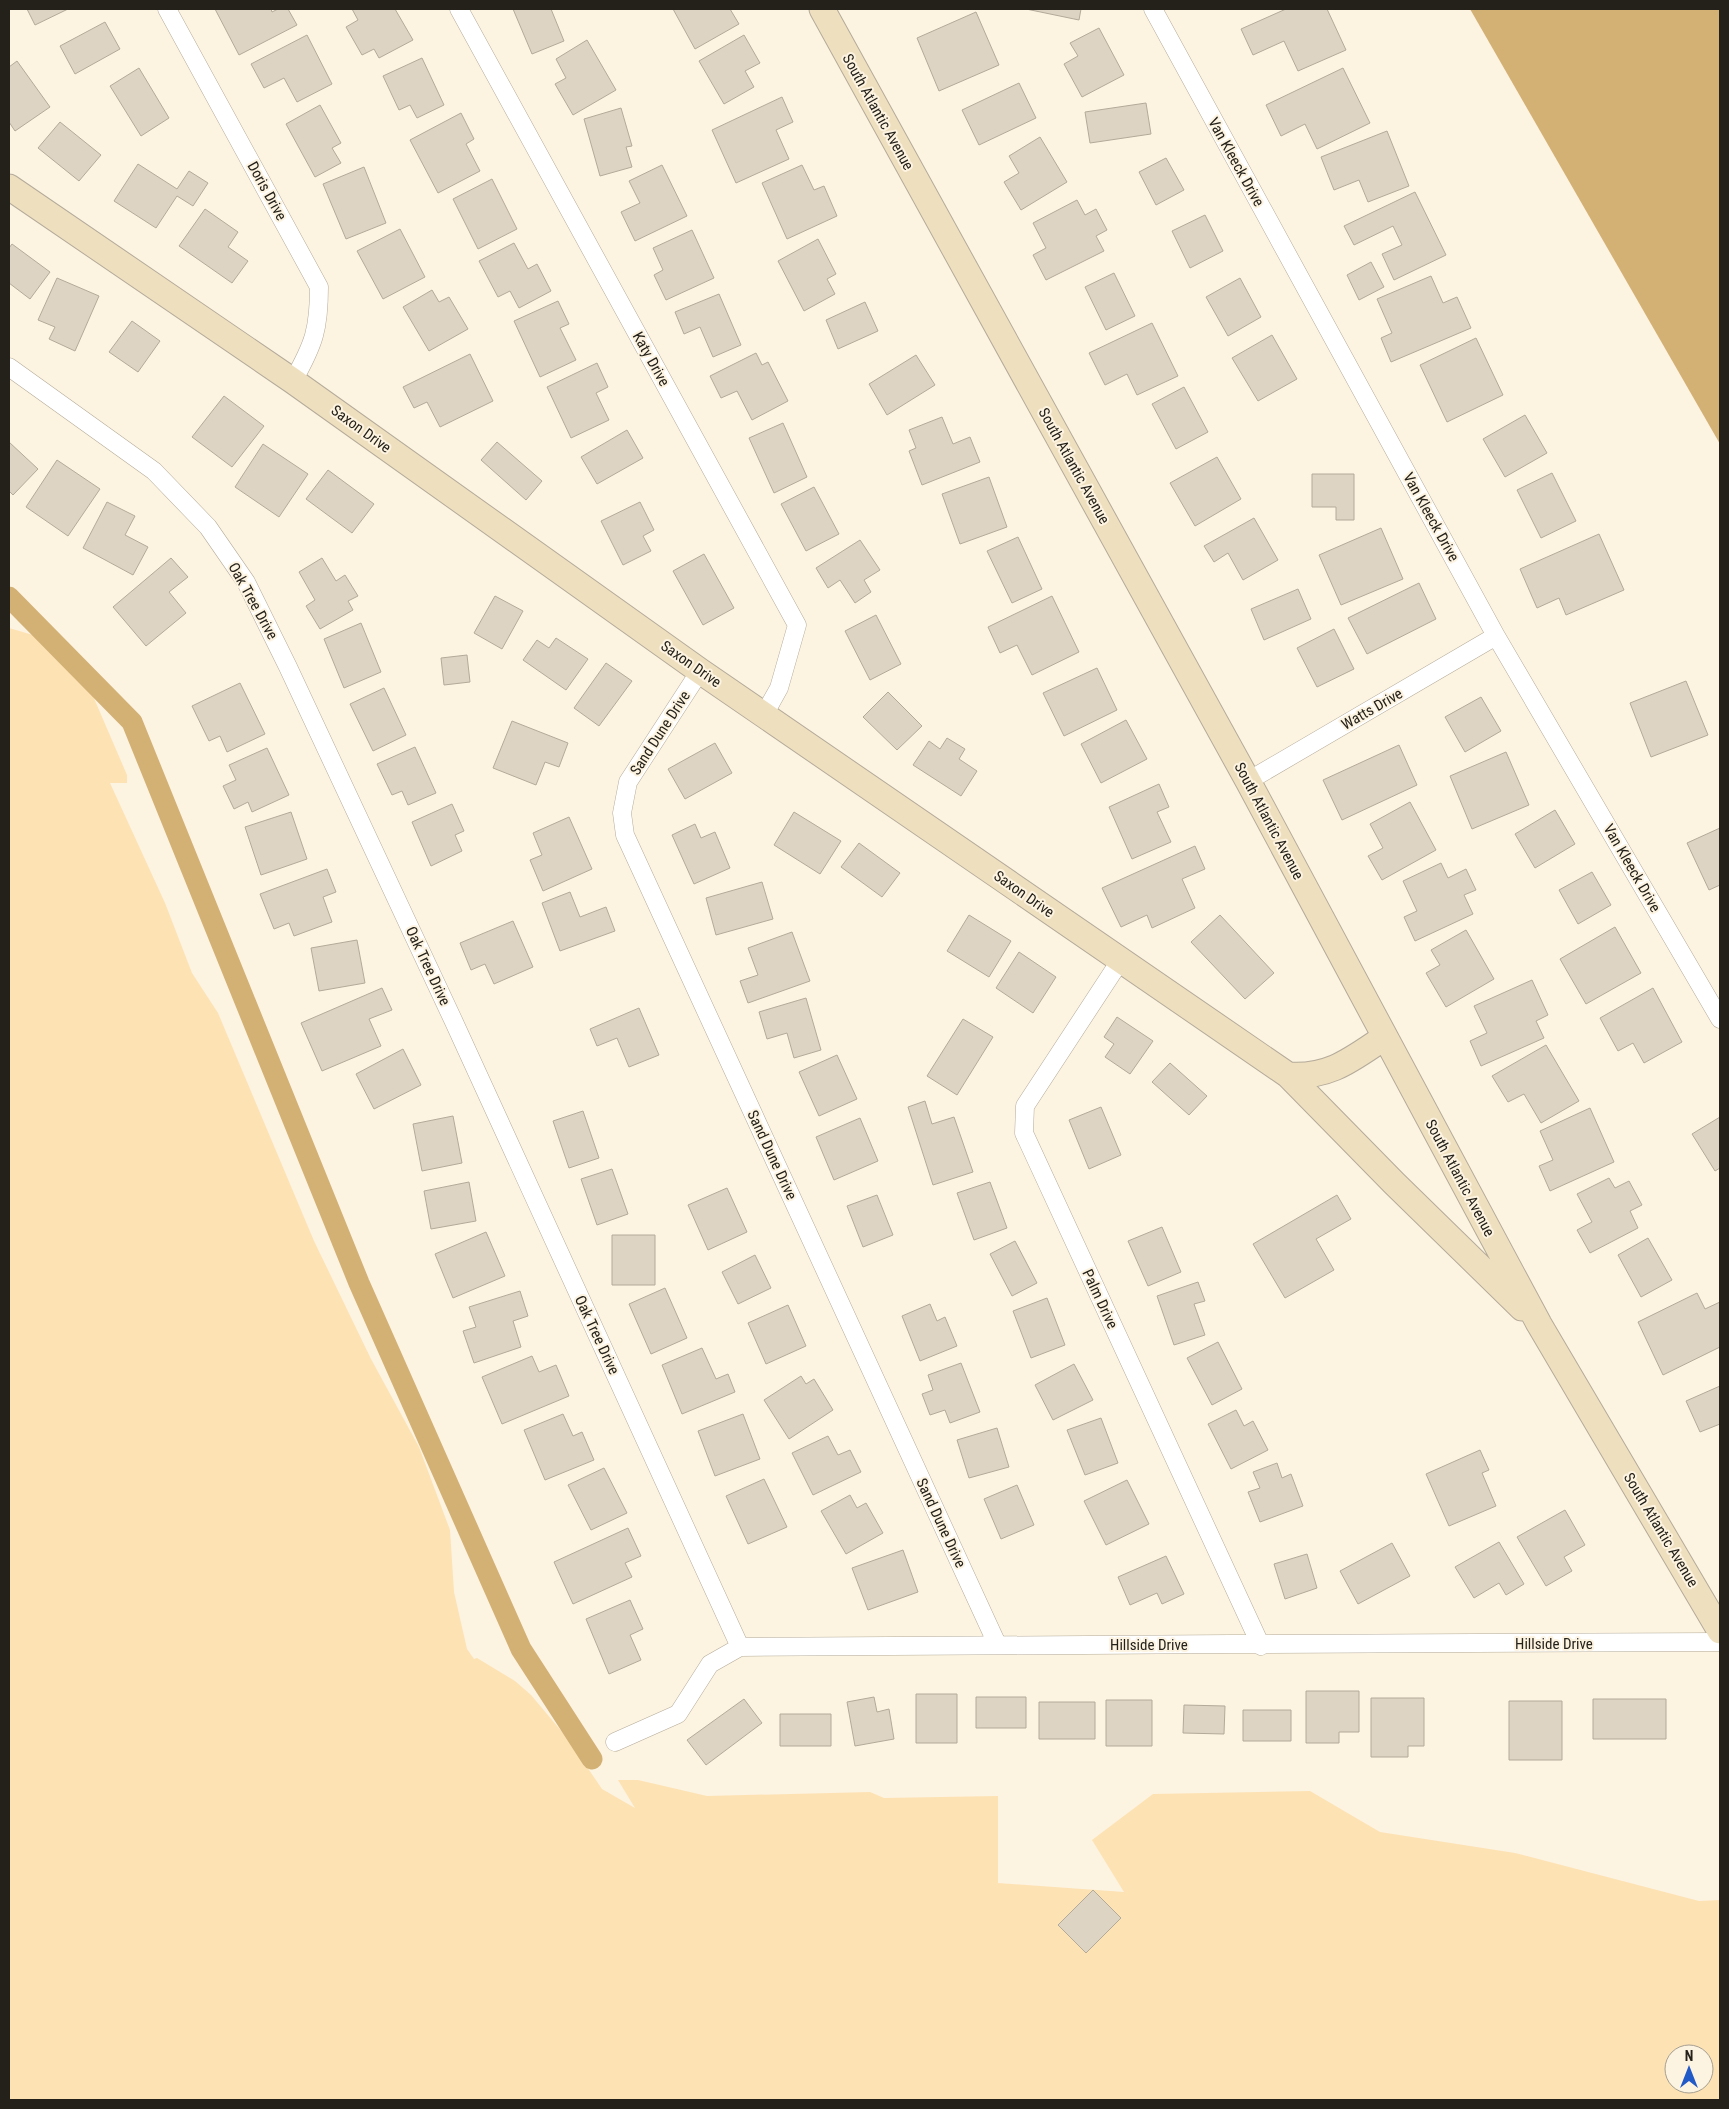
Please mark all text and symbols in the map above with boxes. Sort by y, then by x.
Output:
street label: South Atlantic Avenue [839,51,917,173]
street label: Van Kleeck Drive [1204,114,1268,210]
street label: Doris Drive [244,159,290,223]
street label: Katy Drive [629,329,673,389]
street label: Saxon Drive [328,401,394,457]
street label: South Atlantic Avenue [1035,405,1113,527]
street label: Van Kleeck Drive [1399,469,1463,565]
street label: Oak Tree Drive [224,559,282,643]
street label: Saxon Drive [657,637,725,691]
street label: Watts Drive [1338,684,1406,734]
street label: Sand Dune Drive [626,688,694,778]
street label: South Atlantic Avenue [1231,759,1307,883]
street label: Van Kleeck Drive [1600,821,1664,915]
street label: Saxon Drive [990,867,1058,921]
street label: Oak Tree Drive [402,924,454,1008]
street label: Sand Dune Drive [743,1107,801,1203]
street label: South Atlantic Avenue [1422,1116,1498,1240]
street label: Palm Drive [1078,1266,1122,1332]
street label: Oak Tree Drive [571,1293,623,1377]
street label: South Atlantic Avenue [1620,1470,1702,1590]
street label: Sand Dune Drive [912,1475,970,1571]
street label: Hillside Drive [1515,1635,1593,1653]
street label: Hillside Drive [1110,1636,1188,1654]
north arrow [1664,2044,1714,2094]
text: N [1685,2048,1693,2064]

